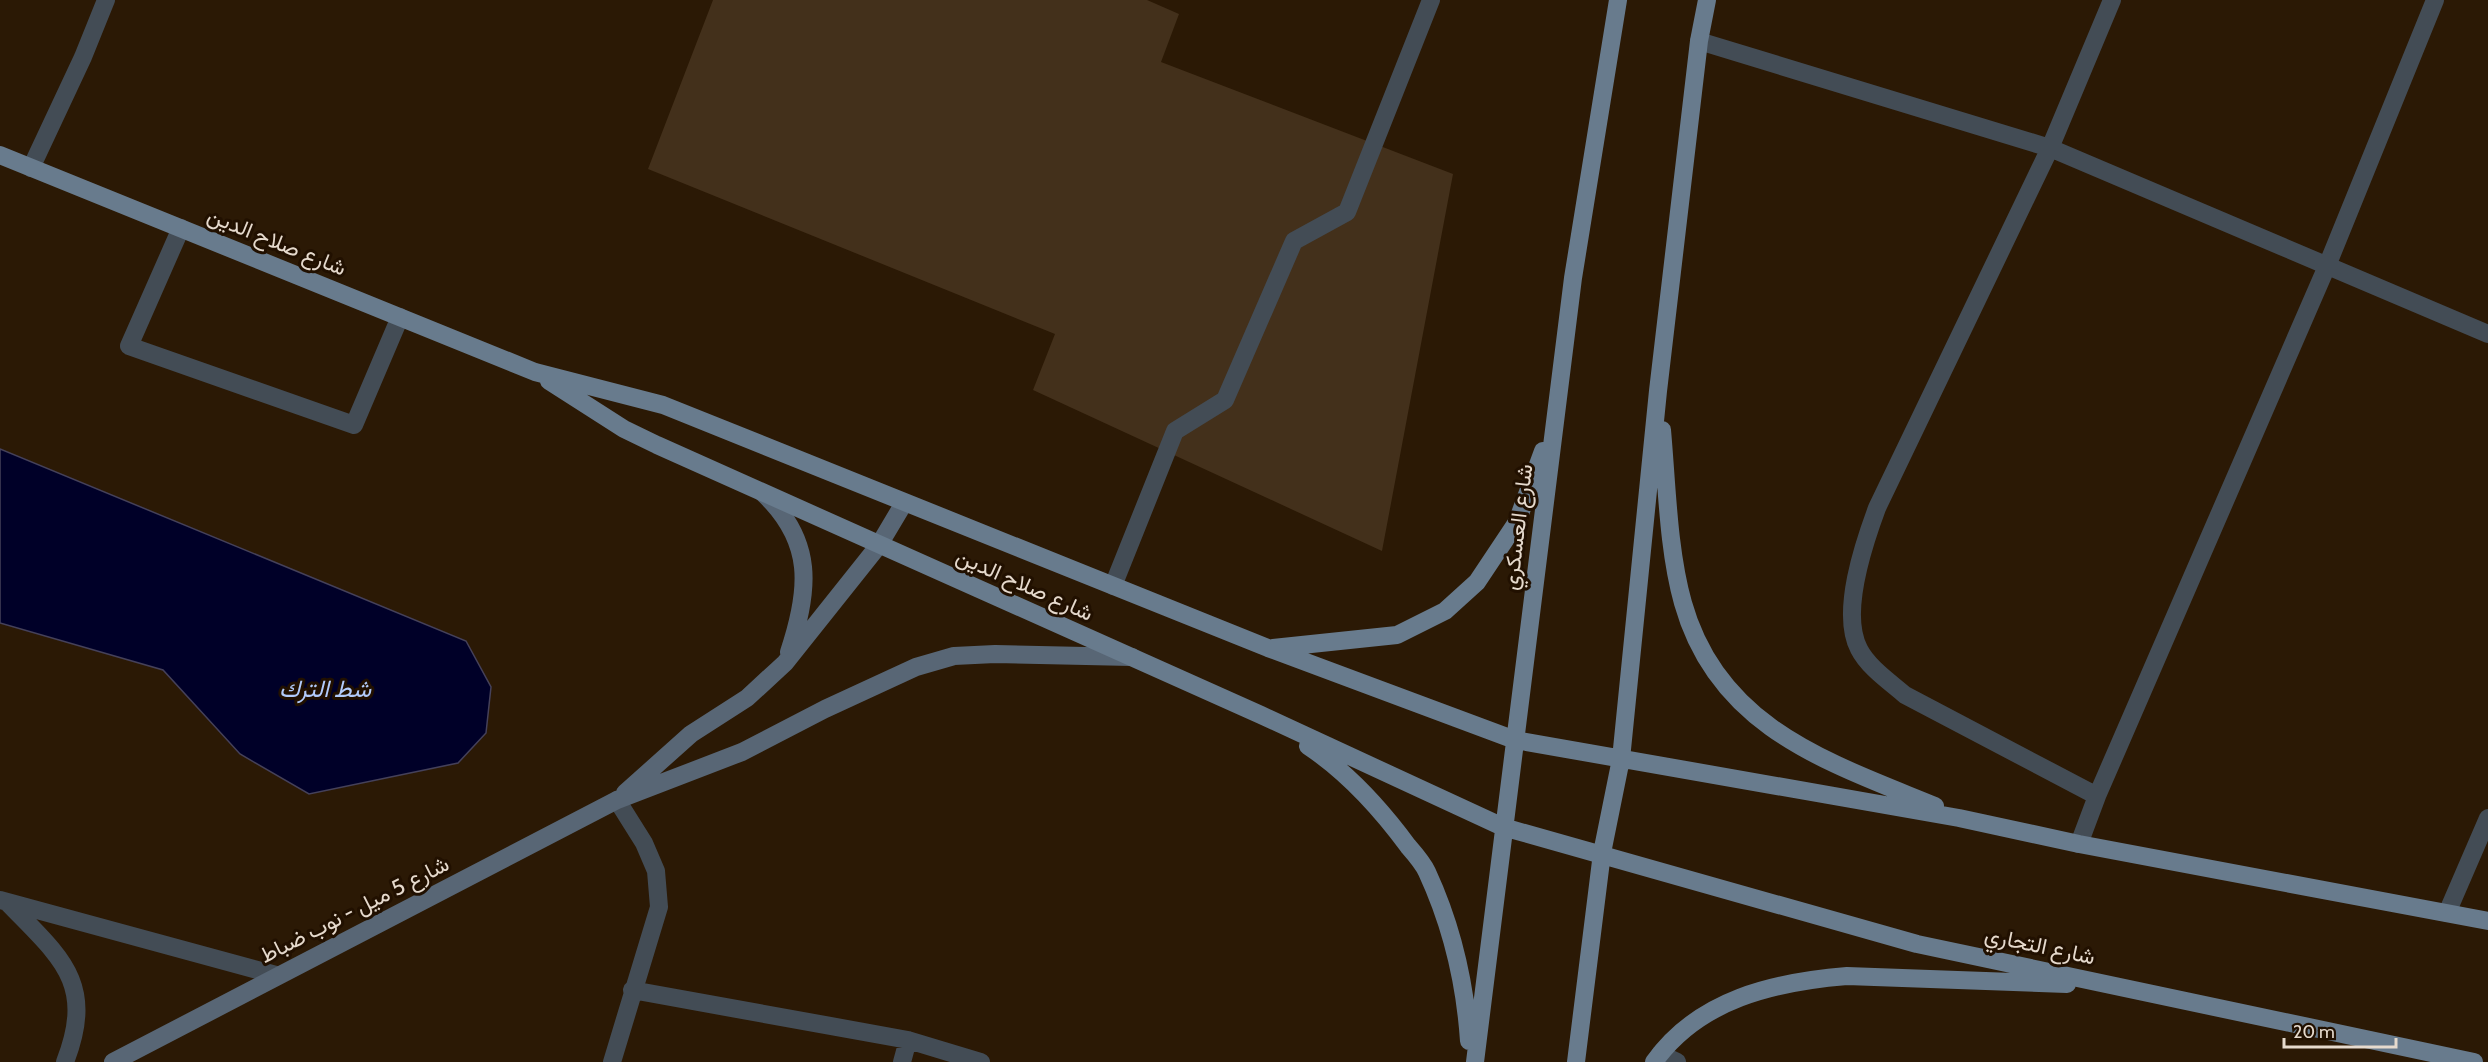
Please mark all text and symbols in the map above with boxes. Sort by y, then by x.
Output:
street label: شارع صلاح الدين [203,201,350,282]
street label: شارع العسكري [1496,462,1544,592]
street label: شارع صلاح الدين [952,542,1097,628]
water label: شط الترك [279,674,372,704]
street label: شارع 5 ميل - نوب ضباط [255,850,454,970]
street label: شارع التجاري [1981,921,2098,975]
scale bar [2284,1011,2396,1049]
text: 20 m [2293,1021,2335,1043]

